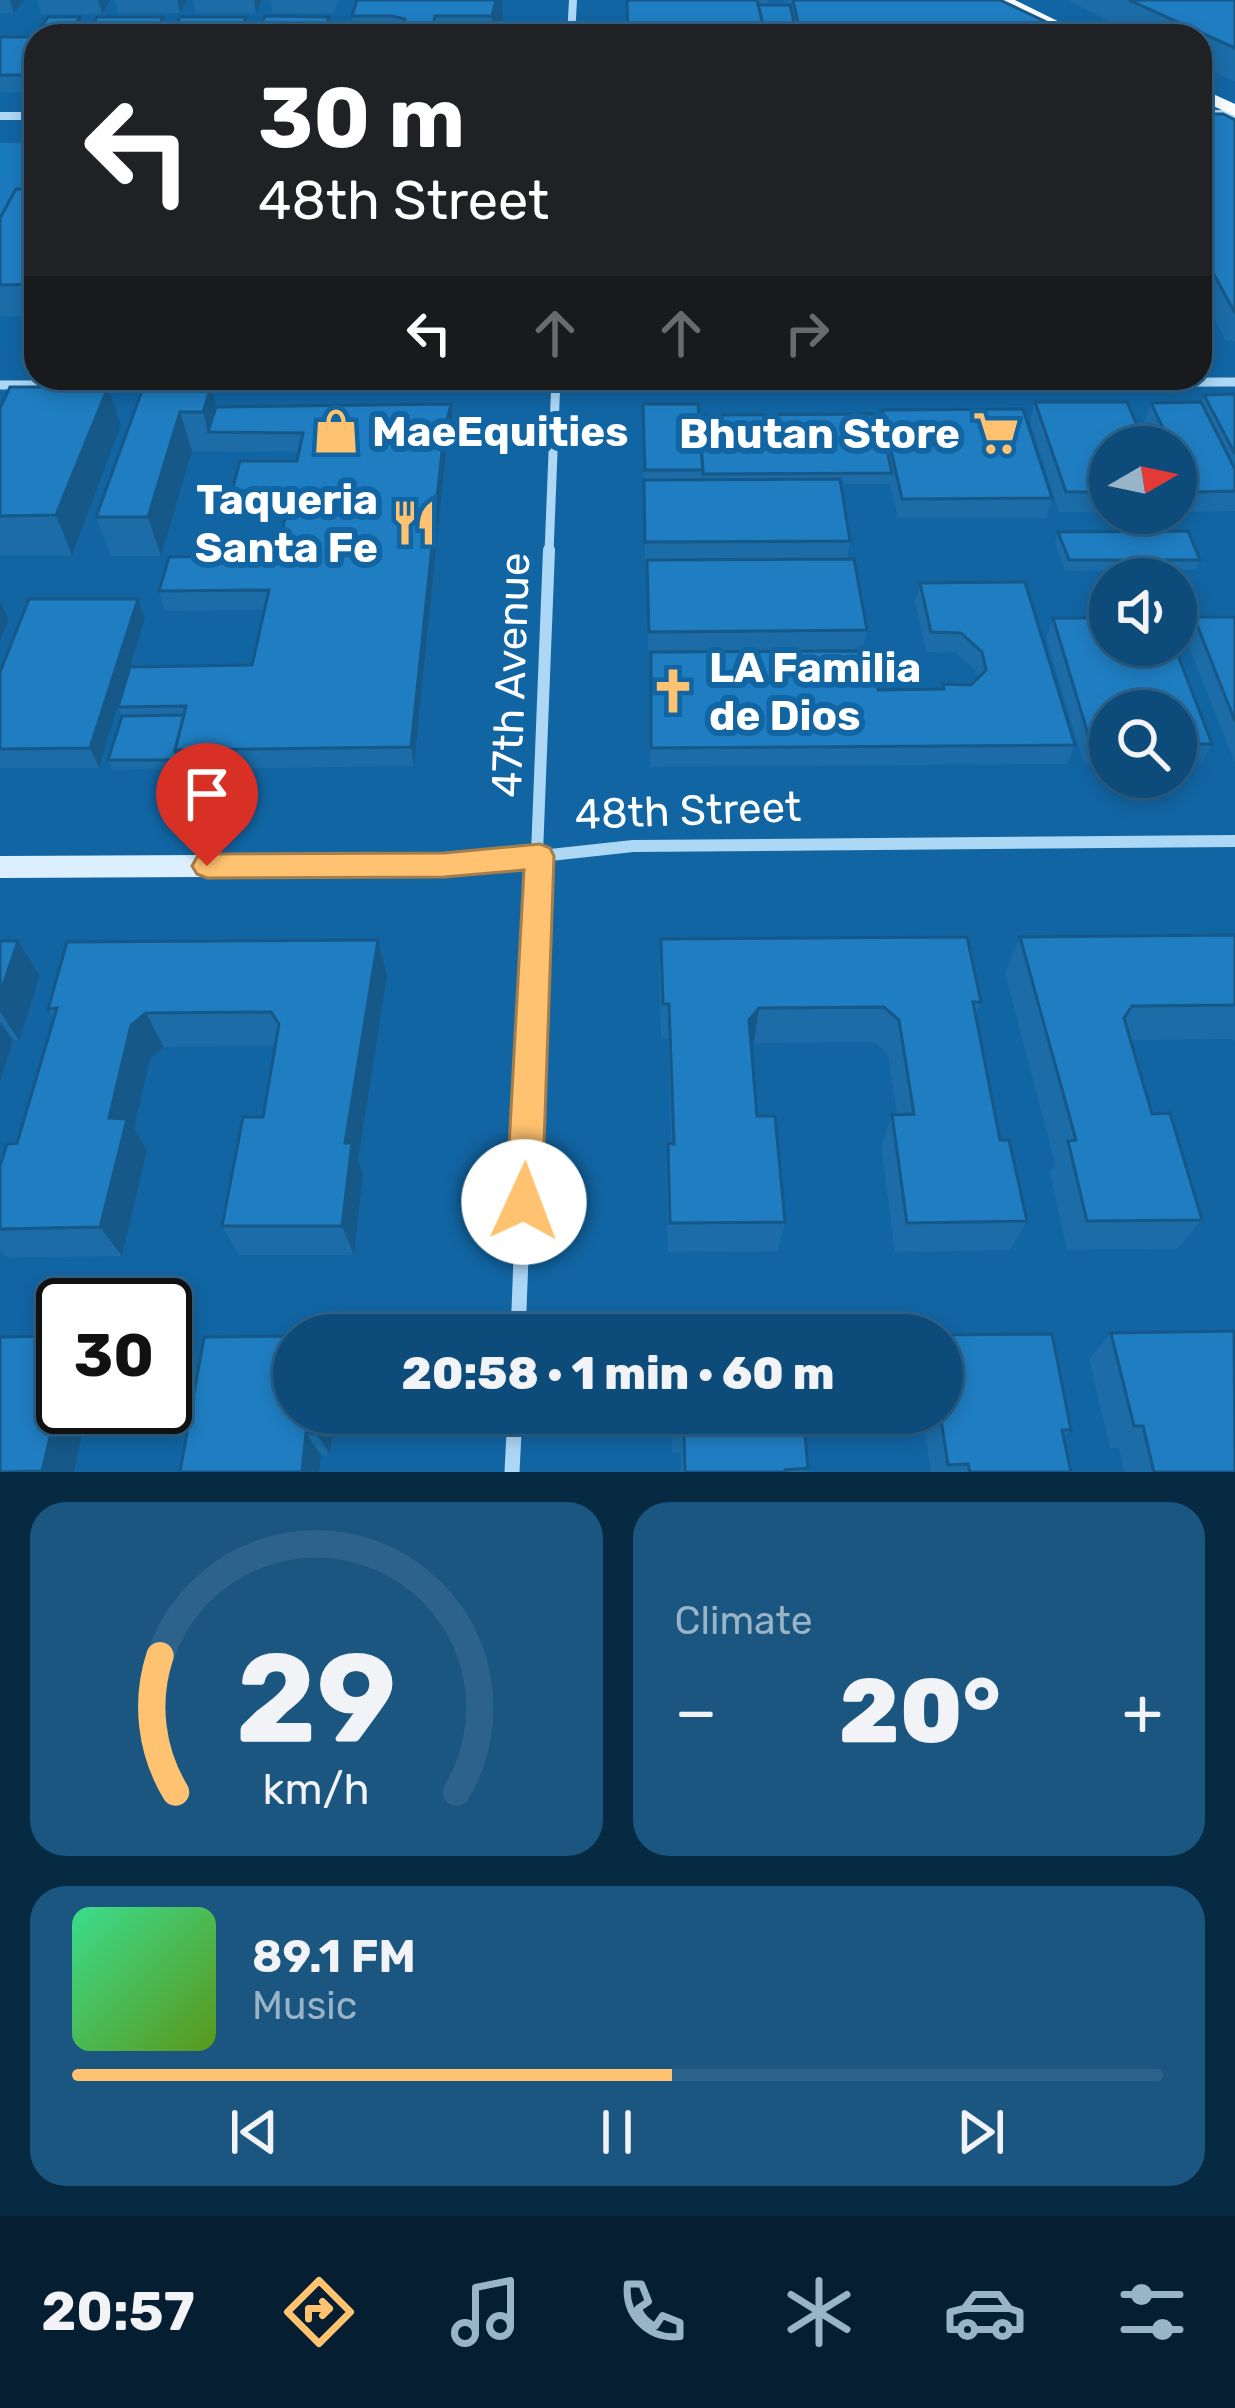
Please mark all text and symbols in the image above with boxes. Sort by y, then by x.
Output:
text: 30 m [258,68,465,168]
icon: left [60,72,216,228]
text: 48th Street [258,169,549,233]
icon: left [396,300,462,366]
icon: ahead [522,300,588,366]
icon: ahead [648,300,714,366]
icon: right [774,300,840,366]
shop icon: MaeEquities [311,406,361,456]
place label: MaeEquities [372,407,628,457]
supermarket icon: Bhutan Store [971,408,1021,458]
place label: Bhutan Store [679,409,960,459]
north arrow [1089,426,1197,534]
map controls [1089,426,1197,798]
place label: Taqueria Santa Fe [195,475,378,573]
restaurant icon: Taqueria Santa Fe [389,498,439,548]
street label: 47th Avenue [482,552,540,798]
button: sound [1089,558,1197,666]
place label: LA Familia de Dios [709,643,921,741]
church icon: LA Familia de Dios [648,666,698,716]
button: search [1089,690,1197,798]
pin [156,743,258,866]
icon: arrive [174,761,240,827]
street label: 48th Street [574,782,802,840]
position arrow [461,1139,587,1265]
speed limit sign: 30 [36,1278,192,1434]
text: 20:58 · 1 min · 60 m [402,1347,834,1400]
text: Climate [675,1598,813,1644]
text: 29 [236,1624,397,1772]
text: 20° [839,1658,1000,1765]
text: − [675,1672,717,1751]
text: + [1122,1672,1163,1751]
text: km/h [263,1764,370,1815]
text: 89.1 FM [252,1930,416,1983]
text: Music [252,1983,357,2029]
icon: previous [221,2099,287,2165]
icon: pause [584,2099,650,2165]
icon: next [948,2099,1014,2165]
icon: directions [277,2270,361,2354]
icon: music [444,2270,528,2354]
icon: phone [610,2270,694,2354]
icon: climate [777,2270,861,2354]
icon: car [943,2270,1027,2354]
icon: filters [1110,2270,1194,2354]
text: 20:57 [41,2280,195,2344]

